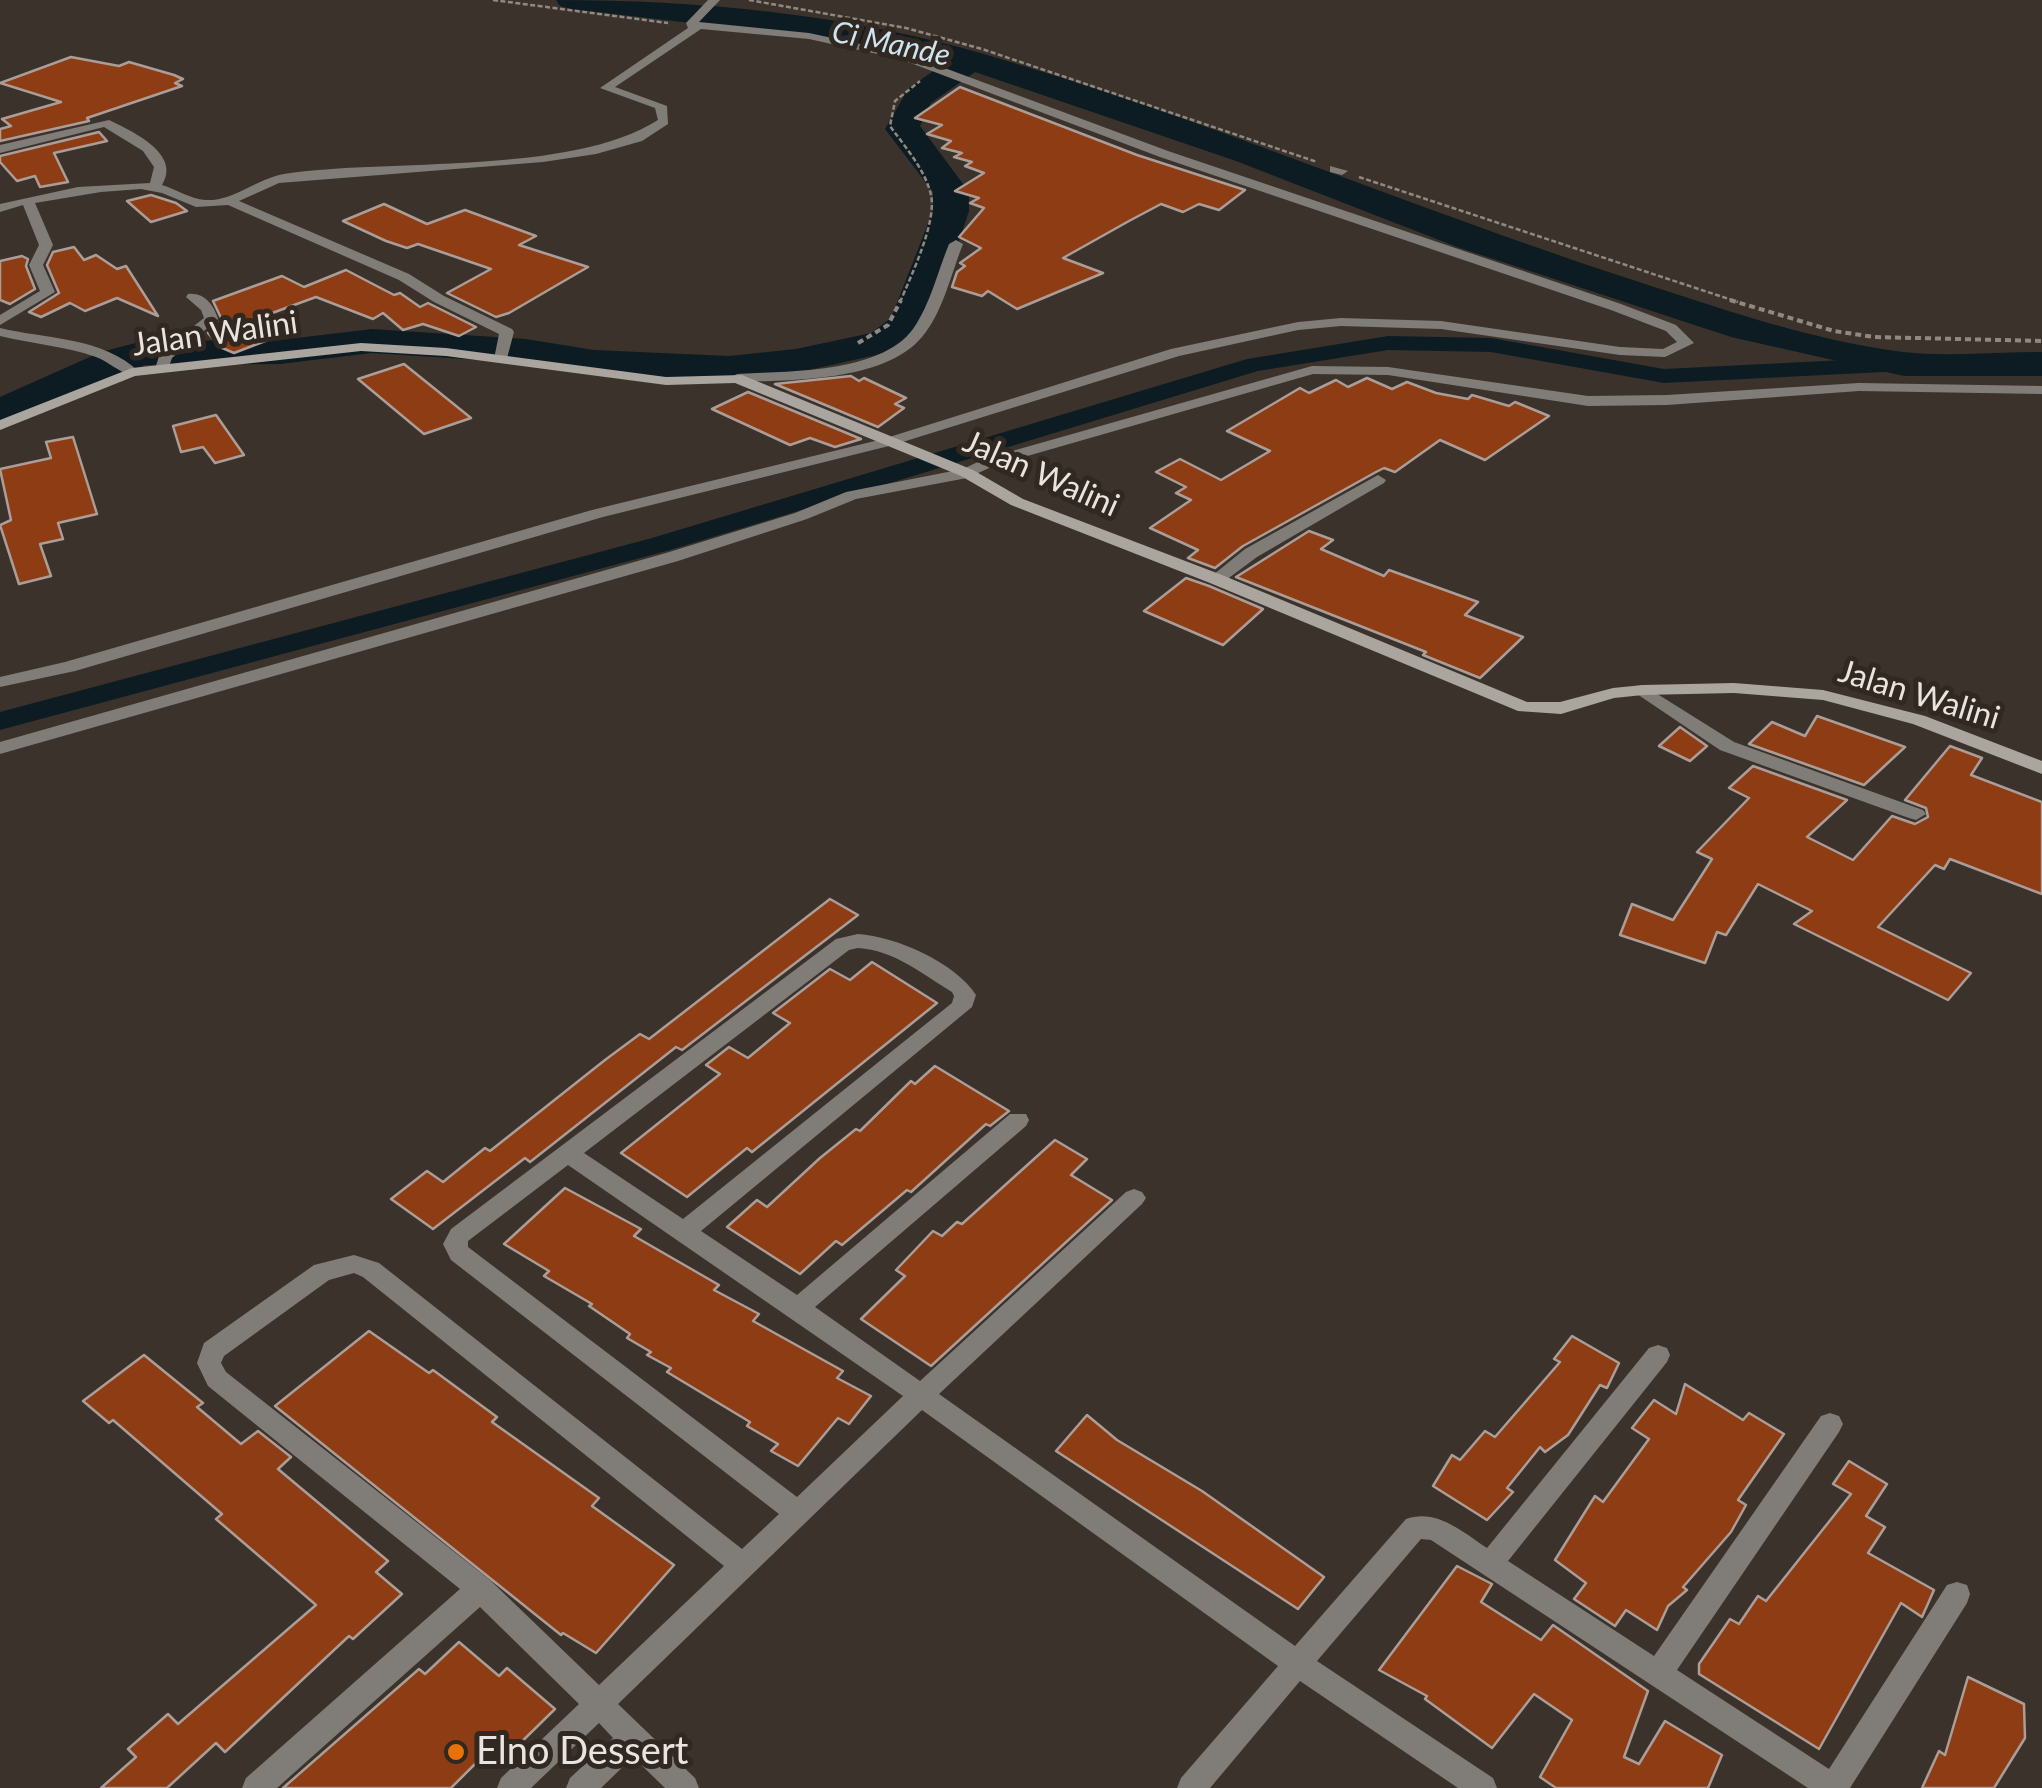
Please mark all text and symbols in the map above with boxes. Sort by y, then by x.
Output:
water label: Ci Mande [829,14,953,74]
street label: Jalan Walini [130,303,300,365]
street label: Jalan Walini [957,423,1125,525]
street label: Jalan Walini [1834,652,2004,738]
place label: Elno Dessert [476,1729,688,1775]
marker: Elno Dessert [445,1741,467,1763]

